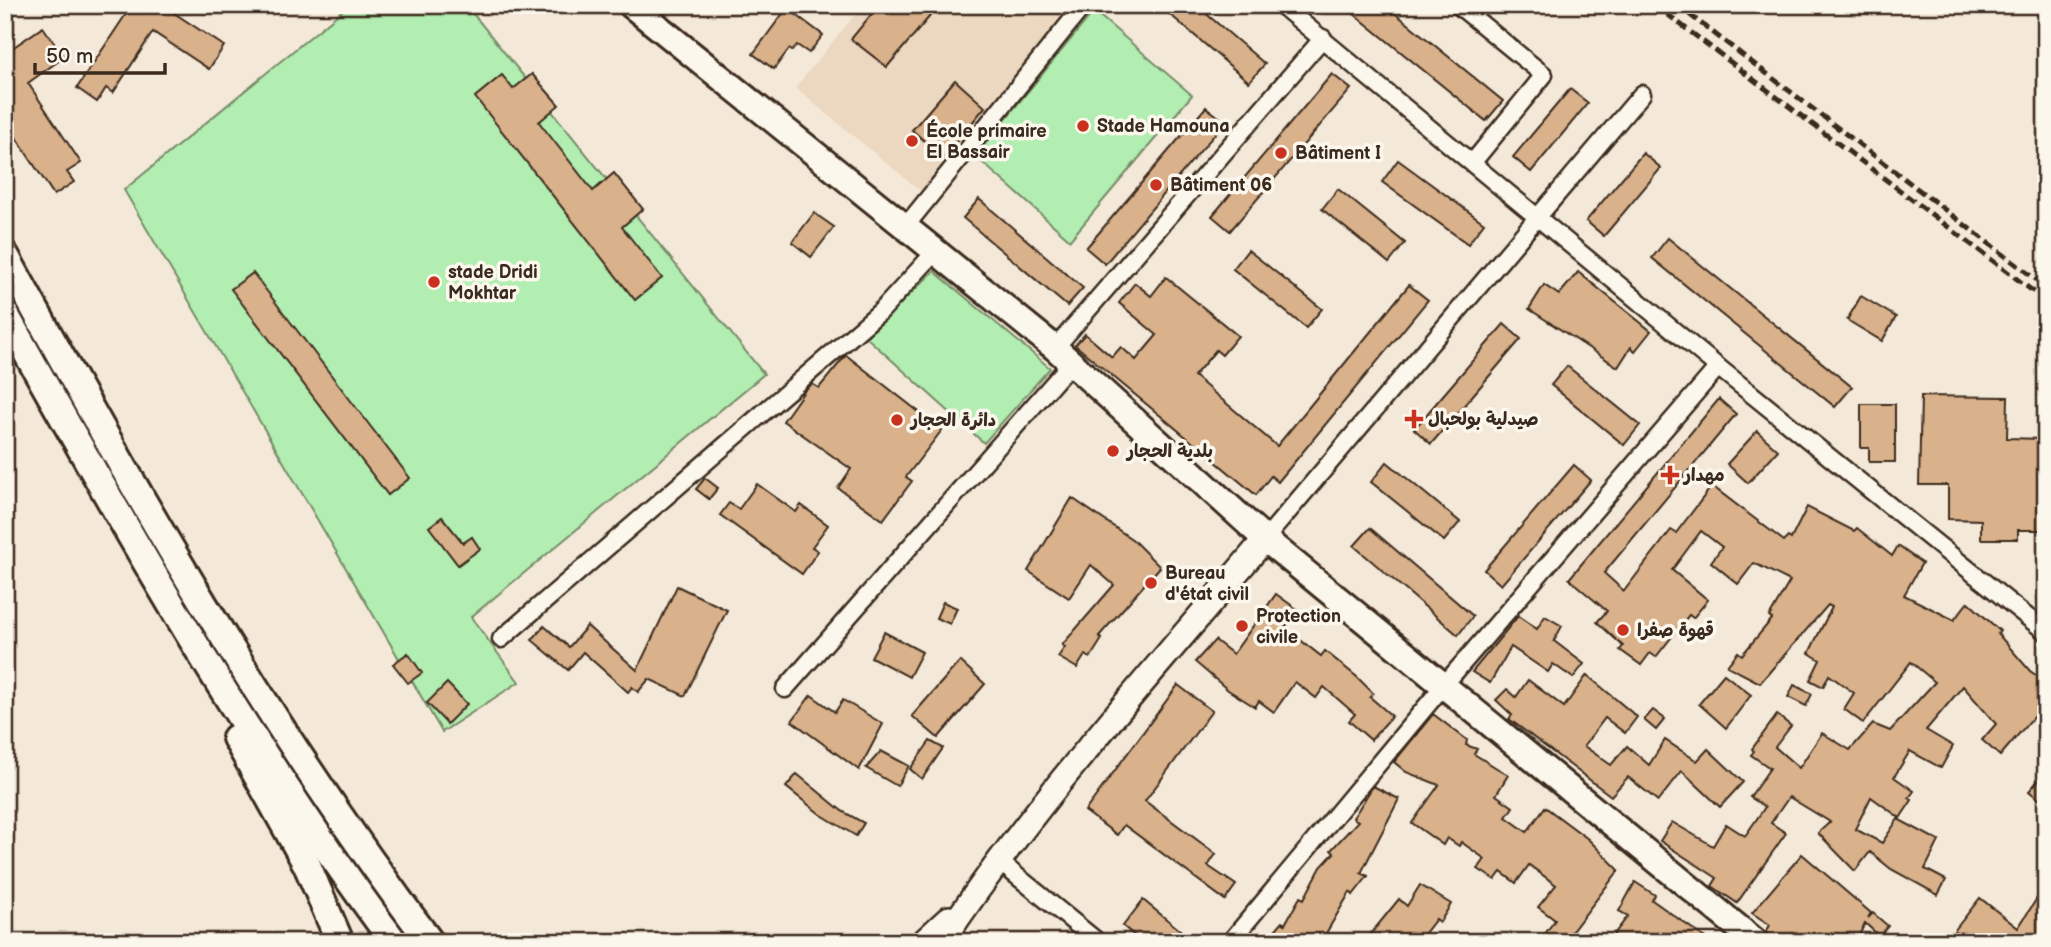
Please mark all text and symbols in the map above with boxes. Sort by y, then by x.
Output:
scale bar [35,32,164,76]
text: 50 m [46,44,93,69]
place label: Stade Hamouna [1097,116,1229,137]
marker: Stade Hamouna [1075,118,1091,134]
place label: École primaire El Bassair [926,119,1047,163]
marker: École primaire El Bassair [904,133,920,149]
place label: Bâtiment I [1295,143,1381,164]
marker: Bâtiment I [1273,145,1289,161]
place label: Bâtiment 06 [1170,175,1272,196]
marker: Bâtiment 06 [1148,177,1164,193]
place label: stade Dridi Mokhtar [448,262,538,304]
marker: stade Dridi Mokhtar [426,274,442,290]
place label: صيدلية بولحبال [1428,409,1538,430]
place label: دائرة الحجار [909,410,996,431]
marker: صيدلية بولحبال [1406,411,1422,427]
marker: دائرة الحجار [889,412,905,428]
place label: بلدية الحجار [1125,441,1213,462]
marker: بلدية الحجار [1105,443,1121,459]
place label: مهدار [1682,465,1725,486]
marker: مهدار [1662,467,1678,483]
place label: Bureau d'état civil [1165,563,1249,605]
marker: Bureau d'état civil [1143,575,1159,591]
place label: Protection civile [1256,606,1341,648]
marker: Protection civile [1234,618,1250,634]
place label: قهوة صفرا [1637,620,1714,642]
marker: قهوة صفرا [1615,622,1631,638]

